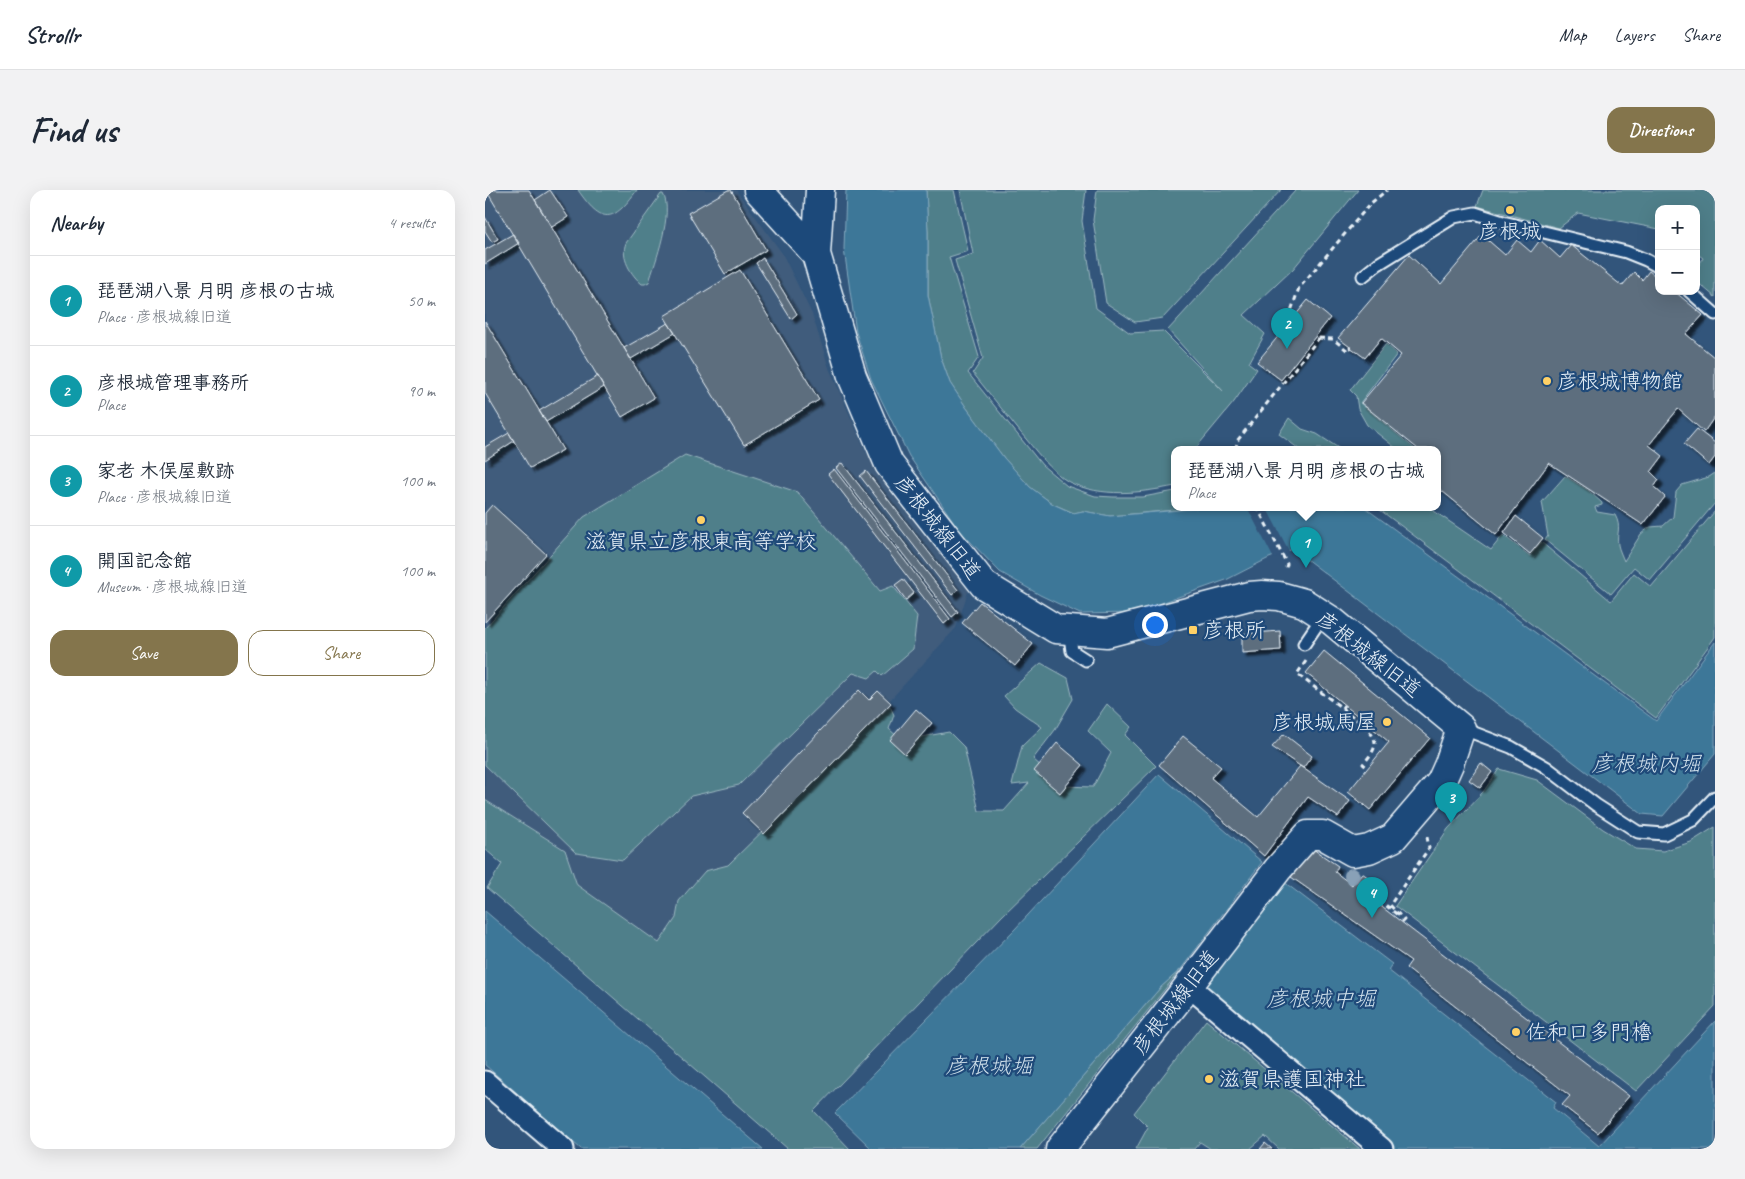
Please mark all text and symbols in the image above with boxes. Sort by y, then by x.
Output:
text: Strollr [25,20,80,50]
text: Map [1559,24,1587,46]
text: Layers [1615,24,1654,46]
text: Share [1682,24,1720,46]
button: Directions [1607,107,1715,153]
text: Find us [30,108,117,153]
marker: 彦根城 [1504,204,1516,216]
map controls [1655,205,1700,295]
button: + [1655,205,1700,250]
text: Nearby [50,210,103,236]
text: 4 results [388,213,435,233]
place label: 彦根城 [1479,218,1542,244]
button: − [1655,250,1700,295]
text: 琵琶湖八景 月明 彦根の古城 [97,279,334,303]
text: 1 [62,291,70,311]
text: 50 m [408,291,435,311]
text: Place · 彦根城線旧道 [97,307,232,327]
pin: 2 [1271,308,1303,349]
place label: 彦根城博物館 [1557,368,1683,394]
text: 彦根城管理事務所 [97,371,249,395]
marker: 彦根城博物館 [1541,375,1553,387]
text: 2 [62,381,70,401]
text: 90 m [408,381,435,401]
text: Place [97,395,125,415]
popup [1171,446,1441,511]
text: 家老 木俣屋敷跡 [97,459,235,483]
text: 琵琶湖八景 月明 彦根の古城 [1187,459,1425,483]
street label: 彦根城線旧道 [889,469,987,585]
text: 3 [62,471,70,491]
text: 100 m [401,471,435,491]
text: Place [1187,483,1216,503]
text: Place · 彦根城線旧道 [97,487,232,507]
marker: 滋賀県立彦根東高等学校 [695,514,707,526]
pin: 1 [1290,527,1322,568]
place label: 滋賀県立彦根東高等学校 [586,528,817,554]
text: 開国記念館 [97,549,192,573]
text: 4 [62,561,70,581]
text: 100 m [401,561,435,581]
text: Museum · 彦根城線旧道 [97,577,247,597]
street label: 彦根城線旧道 [1311,605,1427,703]
your location [1142,612,1168,638]
place label: 彦根所 [1203,617,1266,643]
marker: 彦根所 [1187,624,1199,636]
button: Save [50,630,238,676]
button: Share [248,630,435,676]
place label: 彦根城馬屋 [1272,709,1377,735]
marker: 彦根城馬屋 [1381,716,1393,728]
water label: 彦根城内堀 [1591,750,1703,778]
pin: 3 [1435,782,1467,823]
pin: 4 [1356,877,1388,918]
street label: 彦根城線旧道 [1126,944,1224,1060]
water label: 彦根城中堀 [1266,985,1378,1013]
place label: 佐和口多門櫓 [1526,1019,1652,1045]
marker: 佐和口多門櫓 [1510,1026,1522,1038]
water label: 彦根城堀 [945,1052,1035,1080]
place label: 滋賀県護国神社 [1219,1066,1366,1092]
marker: 滋賀県護国神社 [1203,1073,1215,1085]

